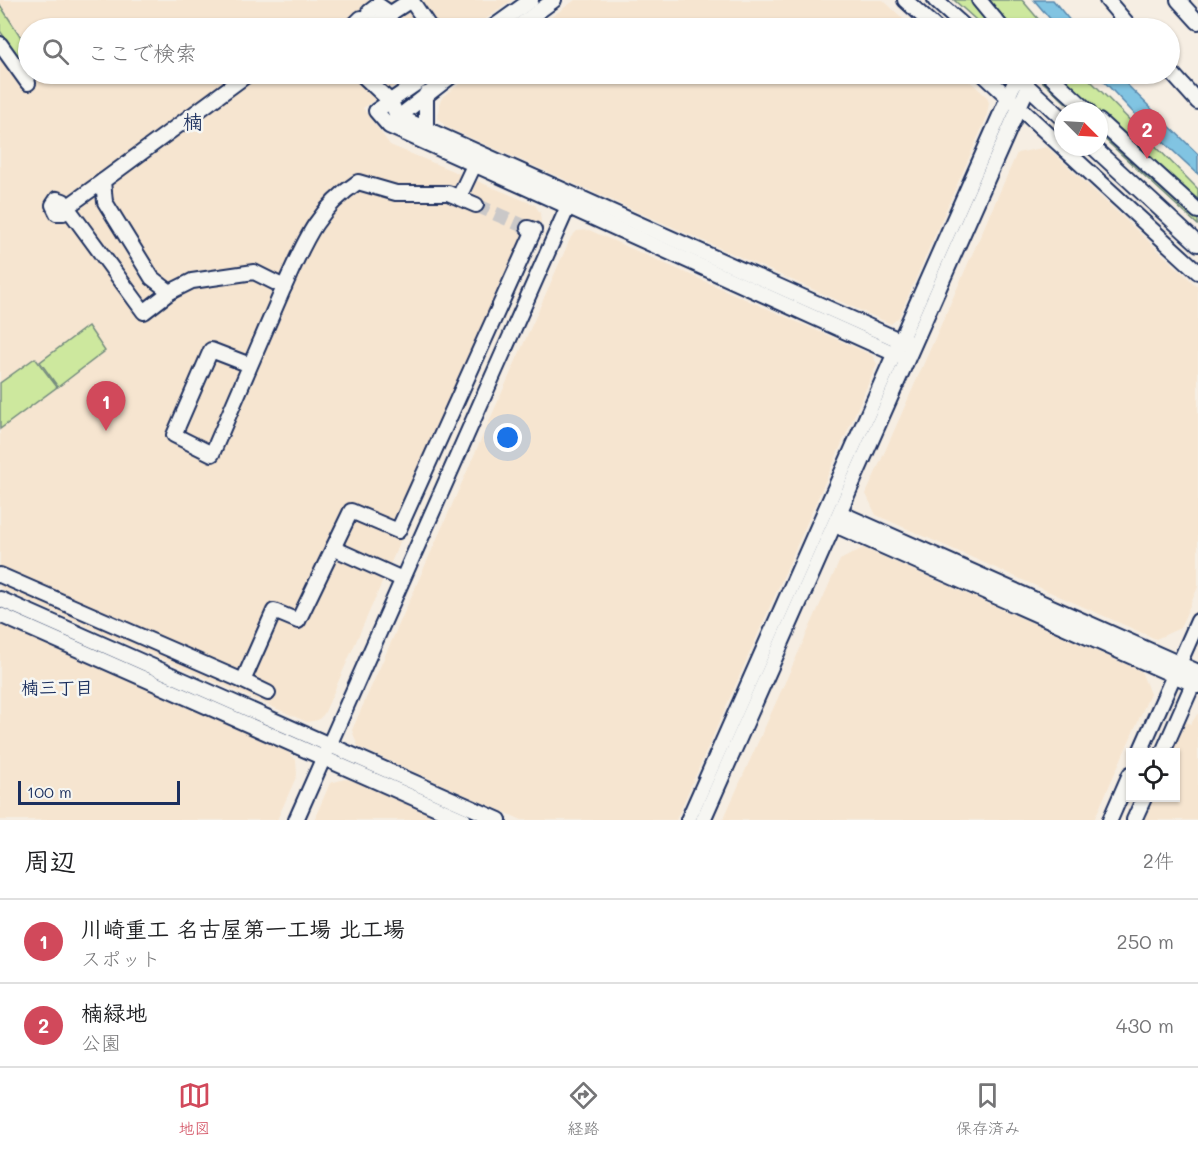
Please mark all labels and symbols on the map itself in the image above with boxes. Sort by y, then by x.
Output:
north arrow [1054,102,1108,156]
district label: 楠 [183,108,203,134]
pin: 2 [1128,110,1166,159]
pin: 1 [86,382,126,431]
your location [493,423,522,452]
district label: 楠三丁目 [21,675,93,699]
scale bar [18,778,180,806]

